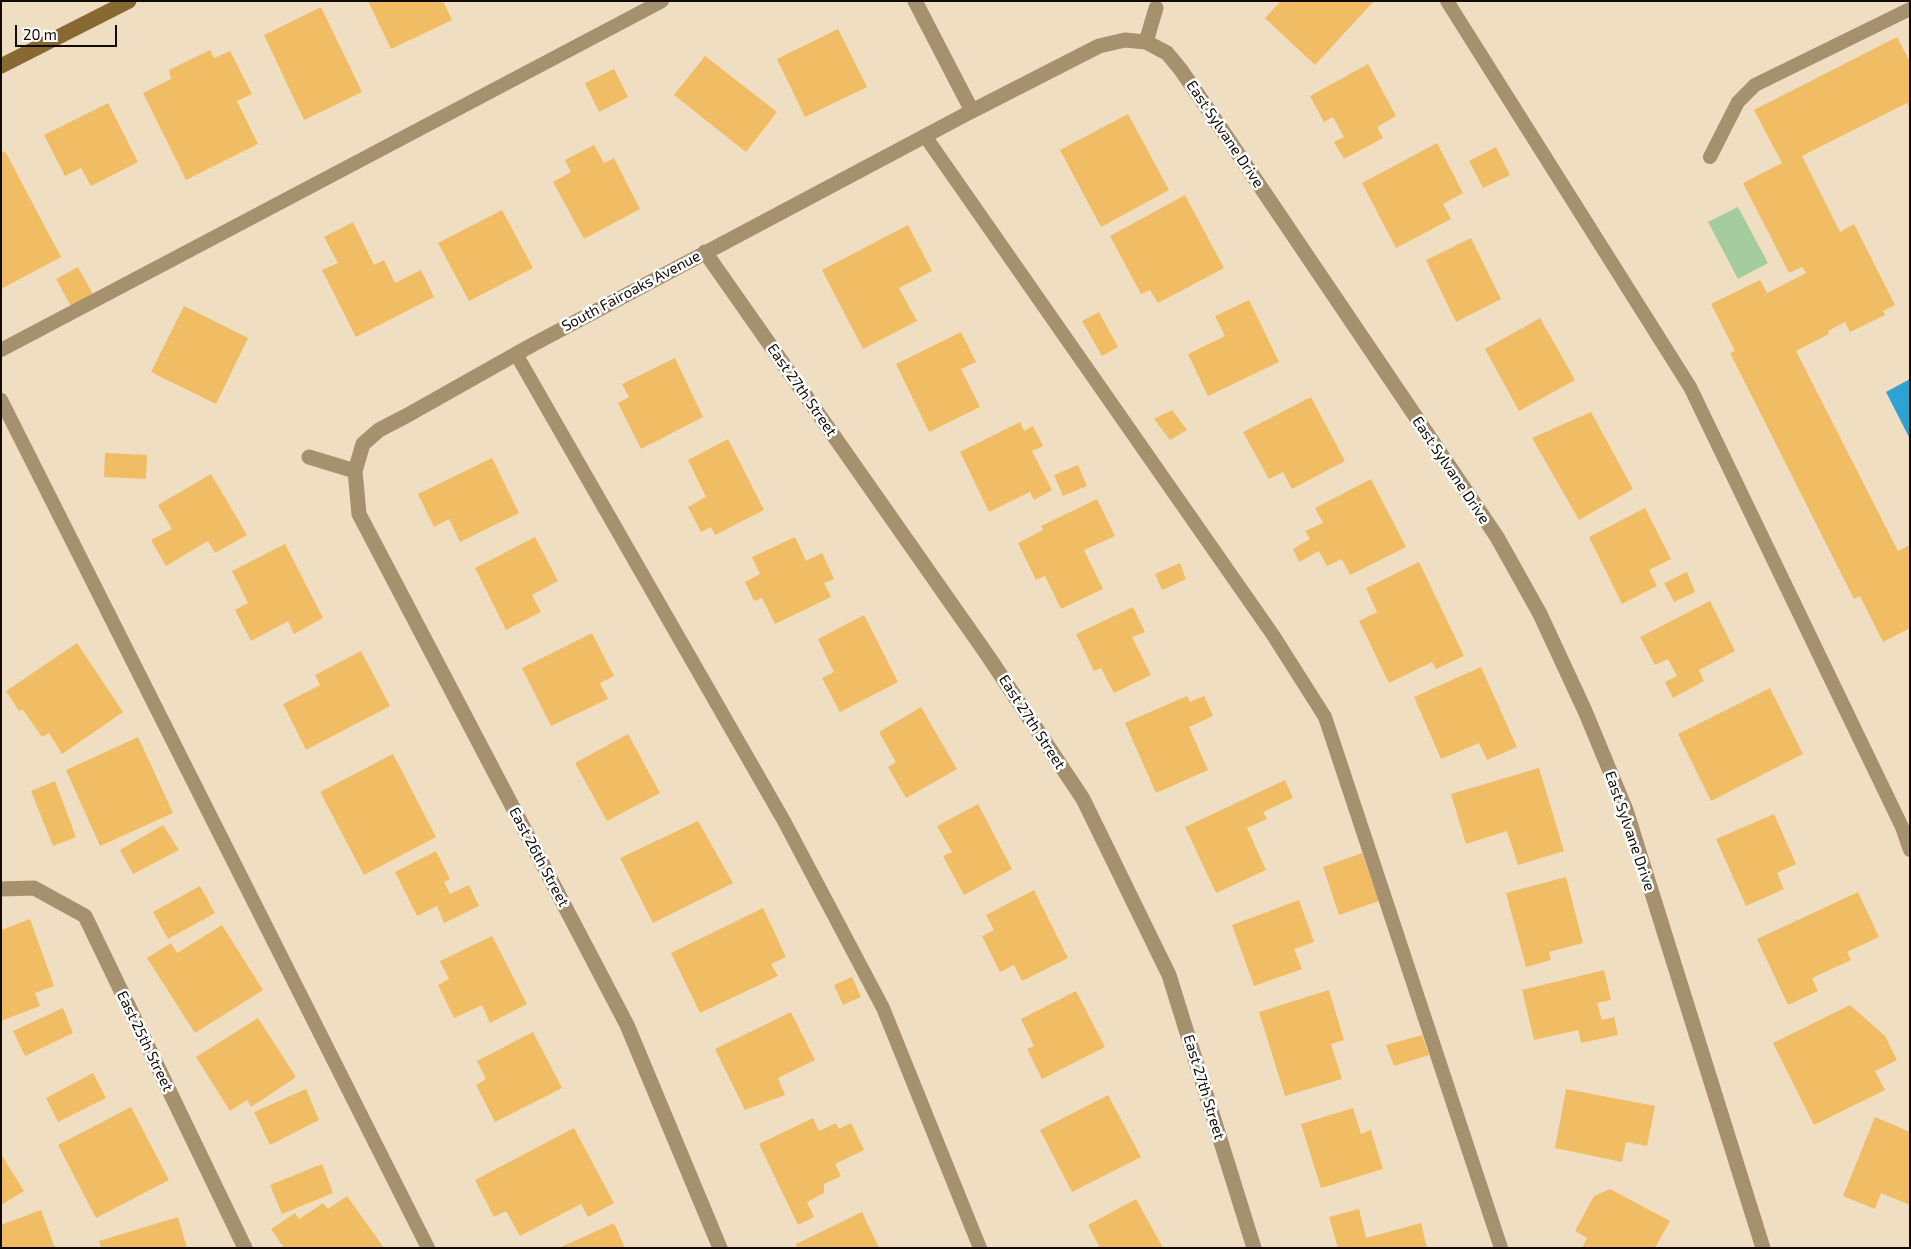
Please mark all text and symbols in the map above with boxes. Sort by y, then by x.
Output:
scale bar [18,15,120,47]
text: 20 m [23,25,57,43]
street label: East Sylvane Drive [1182,77,1268,191]
street label: South Fairoaks Avenue [559,247,703,335]
street label: East 27th Street [763,340,841,440]
street label: East Sylvane Drive [1408,413,1494,527]
street label: East 27th Street [995,671,1069,773]
street label: East Sylvane Drive [1601,769,1659,893]
street label: East 26th Street [505,804,573,910]
street label: East 25th Street [113,988,177,1094]
street label: East 27th Street [1179,1032,1229,1142]

